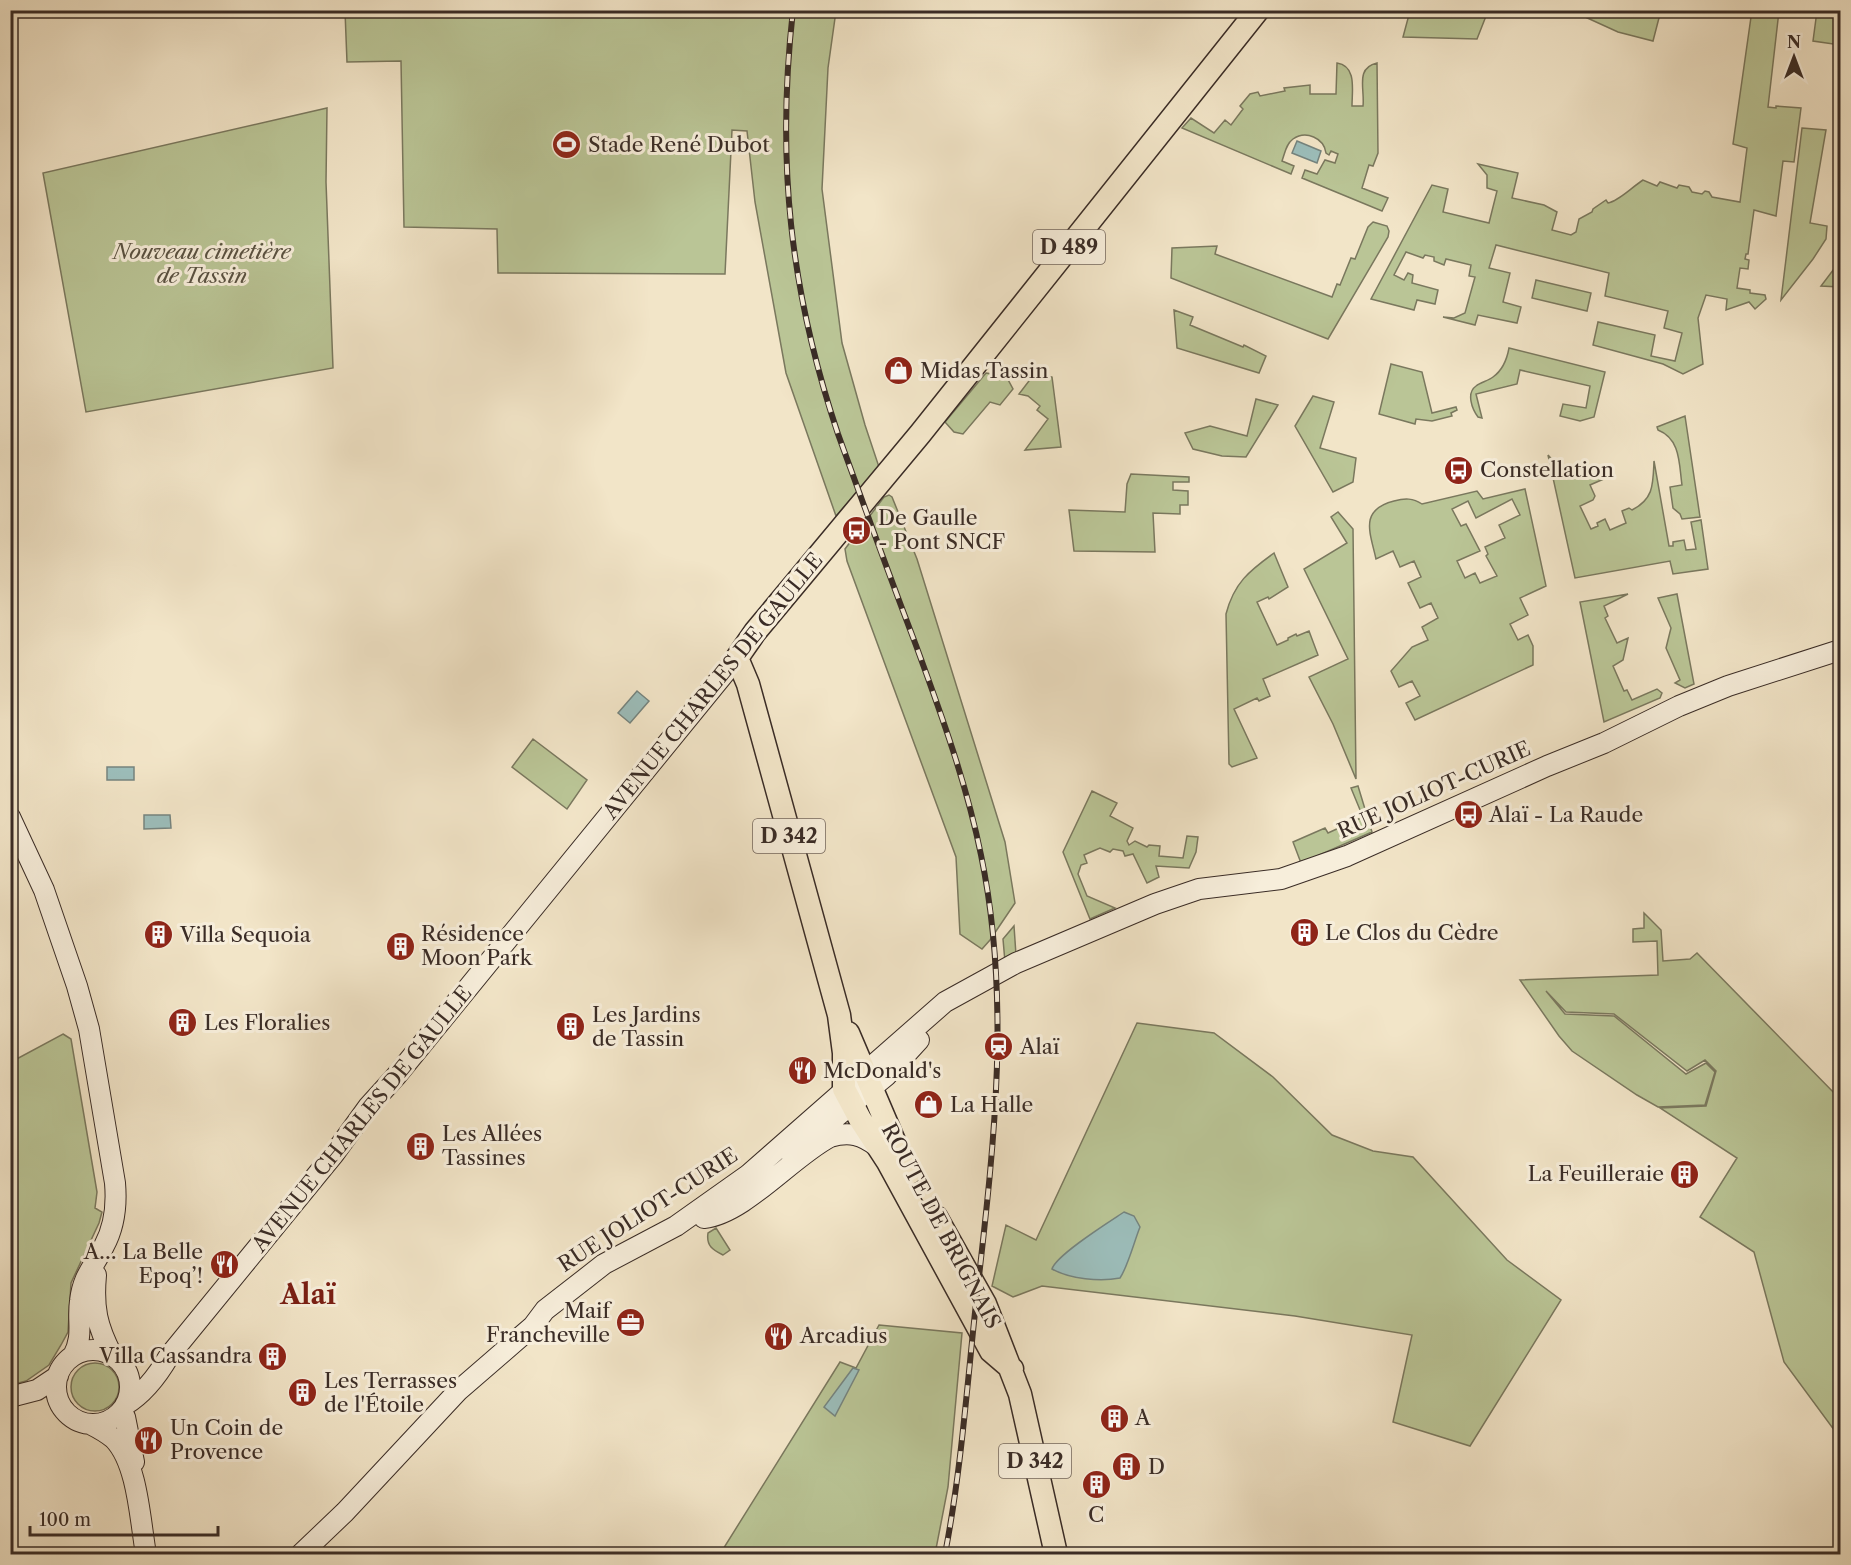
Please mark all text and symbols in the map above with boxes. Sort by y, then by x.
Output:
north arrow [1764,27,1824,87]
text: N [1787,32,1801,52]
sports icon: Stade René Dubot [551,129,583,161]
place label: Stade René Dubot [588,132,770,157]
road number: D 489 [1033,230,1105,264]
park label: Nouveau cimetière de Tassin [111,239,292,288]
shop icon: Midas Tassin [883,355,915,387]
place label: Midas Tassin [920,358,1048,383]
bus stop icon: Constellation [1443,454,1475,486]
place label: Constellation [1480,457,1614,482]
place label: De Gaulle - Pont SNCF [878,505,1006,554]
bus stop icon: De Gaulle - Pont SNCF [841,514,873,546]
street label: AVENUE CHARLES DE GAULLE [597,548,828,825]
street label: RUE JOLIOT-CURIE [1333,736,1534,843]
bus stop icon: Alaï - La Raude [1452,799,1484,831]
place label: Alaï - La Raude [1488,802,1643,827]
road number: D 342 [753,819,825,853]
building icon: Le Clos du Cèdre [1288,917,1320,949]
building icon: Villa Sequoia [143,919,175,951]
place label: Le Clos du Cèdre [1325,920,1499,945]
place label: Résidence Moon Park [421,921,533,970]
place label: Villa Sequoia [179,922,312,947]
building icon: Résidence Moon Park [384,930,416,962]
street label: AVENUE CHARLES DE GAULLE [246,981,477,1258]
place label: Les Jardins de Tassin [592,1002,701,1051]
building icon: Les Floralies [167,1007,199,1039]
place label: Les Floralies [204,1010,330,1035]
building icon: Les Jardins de Tassin [555,1011,587,1043]
station icon: Alaï [983,1031,1015,1063]
place label: Alaï [1019,1034,1060,1059]
restaurant icon: McDonald's [786,1055,818,1087]
place label: McDonald's [823,1058,941,1083]
shop icon: La Halle [913,1089,945,1121]
place label: La Halle [950,1092,1033,1117]
street label: ROUTE DE BRIGNAIS [877,1119,1006,1333]
place label: Les Allées Tassines [442,1121,542,1170]
building icon: Les Allées Tassines [405,1130,437,1162]
street label: RUE JOLIOT-CURIE [553,1142,742,1277]
building icon: La Feuilleraie [1669,1158,1701,1190]
place label: La Feuilleraie [1528,1161,1664,1186]
place label: A… La Belle Epoq’! [83,1239,203,1288]
restaurant icon: A… La Belle Epoq’! [208,1248,240,1280]
district label: Alaï [279,1278,336,1311]
place label: Maif Francheville [486,1298,612,1347]
office icon: Maif Francheville [615,1307,647,1339]
restaurant icon: Arcadius [763,1320,795,1352]
place label: Arcadius [799,1323,888,1348]
building icon: Villa Cassandra [257,1340,289,1372]
place label: Villa Cassandra [98,1343,253,1368]
place label: Les Terrasses de l'Étoile [324,1368,457,1417]
building icon: Les Terrasses de l'Étoile [287,1377,319,1409]
building icon: A [1098,1402,1130,1434]
place label: A [1134,1405,1151,1430]
place label: Un Coin de Provence [170,1415,283,1464]
restaurant icon: Un Coin de Provence [133,1424,165,1456]
road number: D 342 [999,1444,1071,1478]
building icon: D [1111,1451,1143,1483]
place label: D [1148,1454,1165,1479]
building icon: C [1080,1468,1112,1500]
scale bar [30,1499,218,1537]
place label: C [1088,1502,1104,1527]
text: 100 m [39,1509,91,1531]

